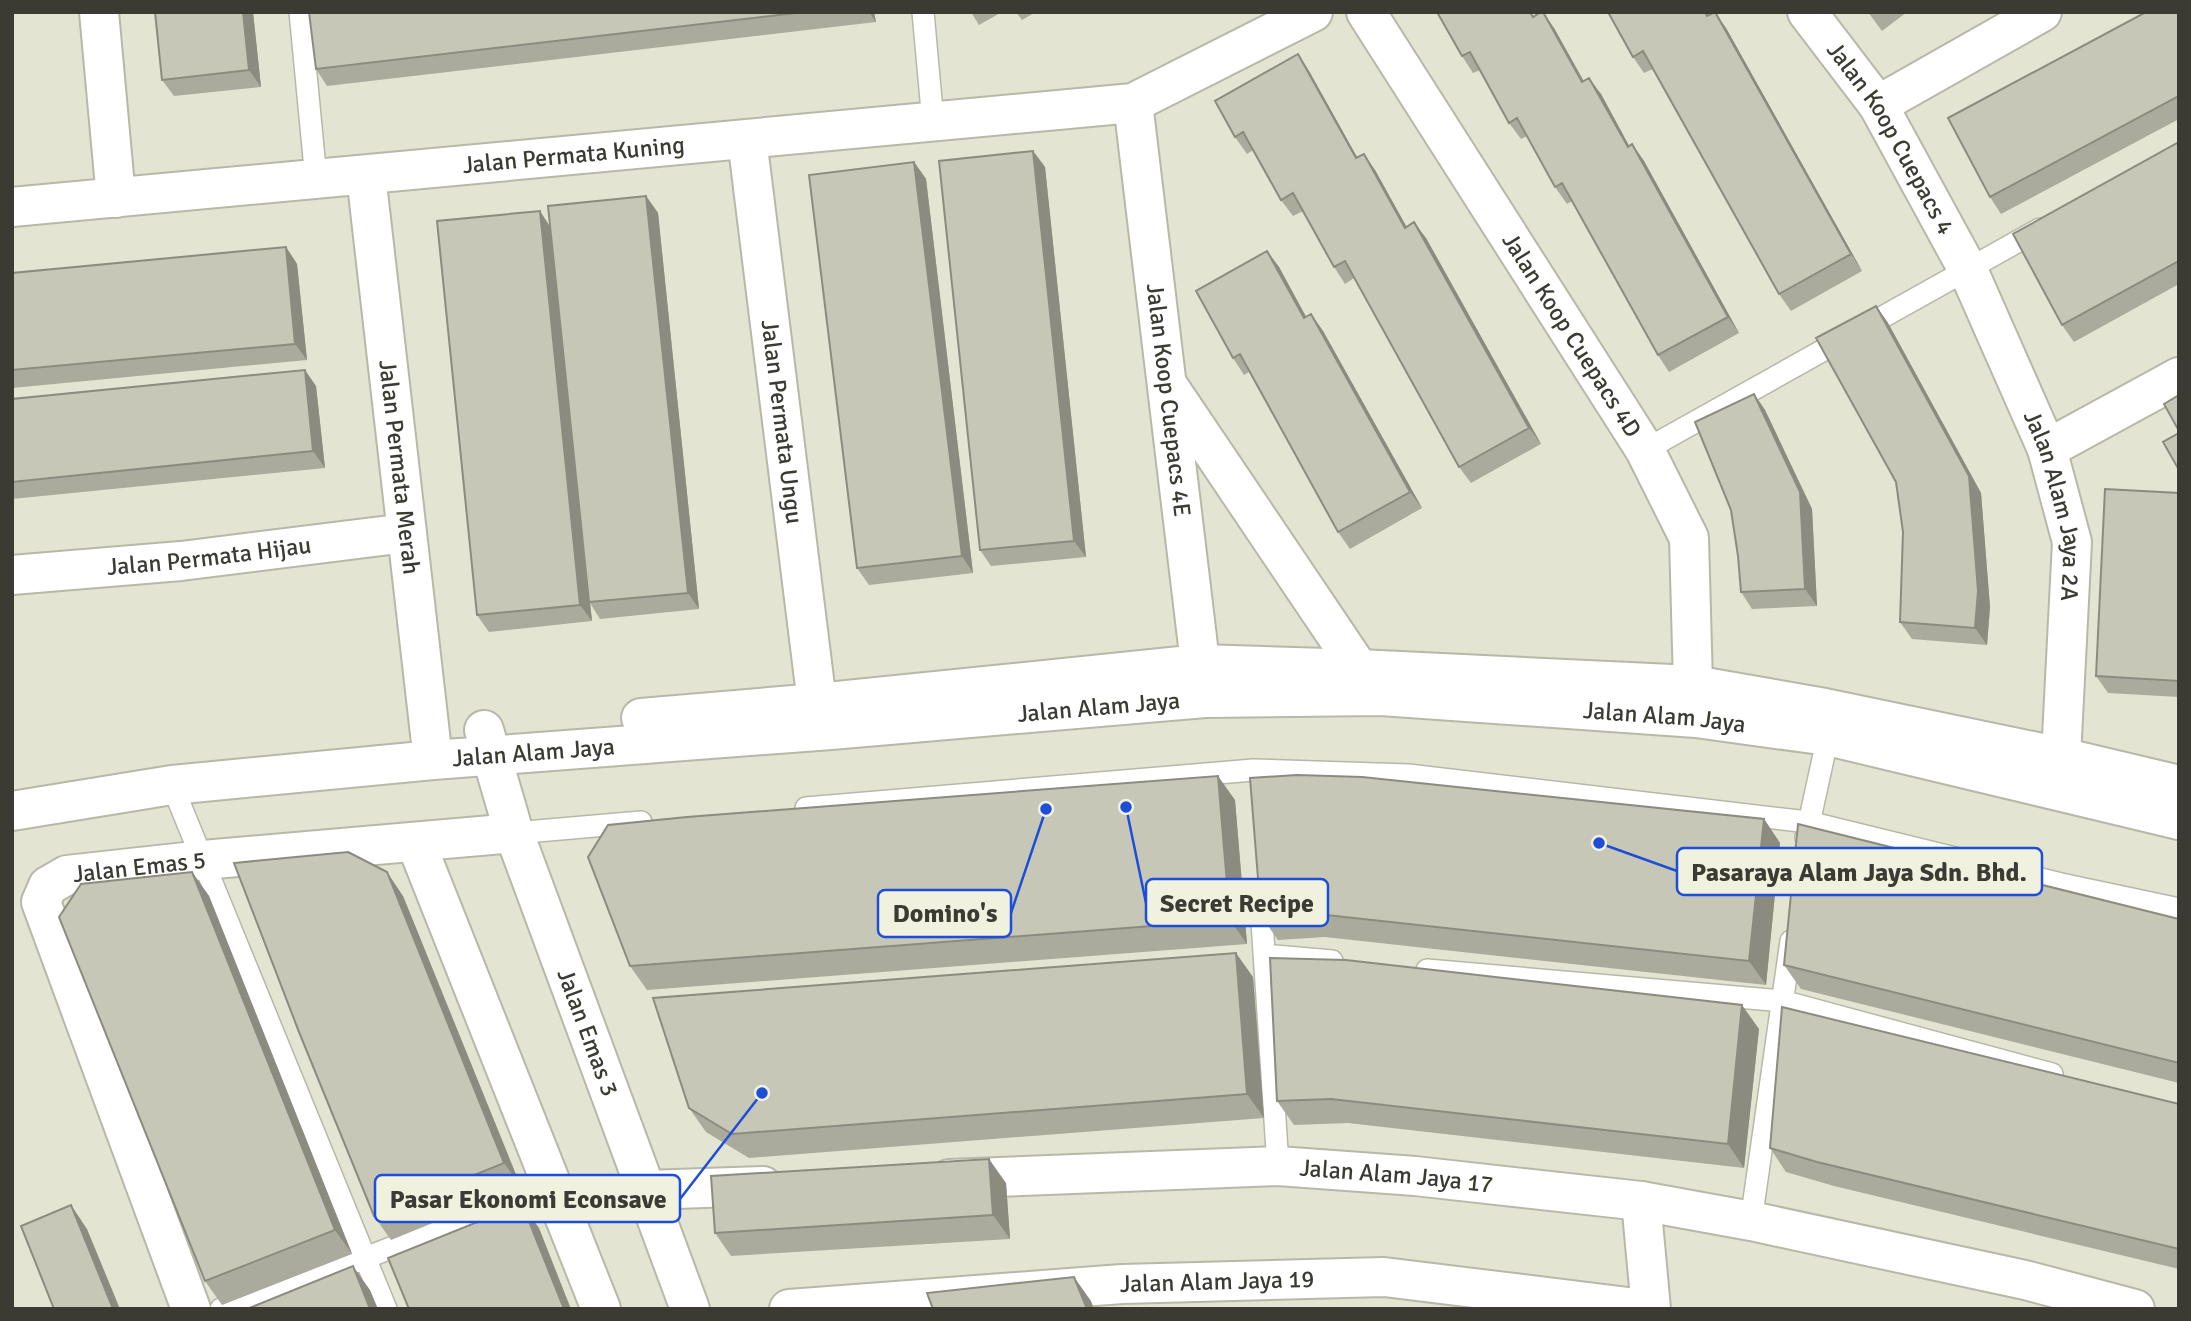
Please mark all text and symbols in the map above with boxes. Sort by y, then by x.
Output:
street label: Jalan Koop Cuepacs 4 [1820,36,1961,240]
street label: Jalan Permata Kuning [461,130,686,180]
street label: Jalan Koop Cuepacs 4D [1496,227,1648,443]
street label: Jalan Koop Cuepacs 4E [1140,282,1197,518]
street label: Jalan Permata Ungu [755,318,810,526]
street label: Jalan Permata Merah [372,358,427,576]
street label: Jalan Alam Jaya 2A [2017,406,2087,602]
street label: Jalan Permata Hijau [106,530,313,582]
street label: Jalan Alam Jaya [1016,685,1181,729]
street label: Jalan Alam Jaya [1582,695,1748,740]
street label: Jalan Alam Jaya [451,731,616,774]
street label: Jalan Emas 5 [71,845,207,889]
callout: Pasaraya Alam Jaya Sdn. Bhd. [1677,848,2042,895]
text: Pasaraya Alam Jaya Sdn. Bhd. [1691,857,2027,889]
callout: Secret Recipe [1146,879,1328,926]
text: Secret Recipe [1160,888,1314,920]
callout: Domino's [878,890,1011,937]
text: Domino's [892,898,998,930]
street label: Jalan Emas 3 [551,965,625,1100]
street label: Jalan Alam Jaya 17 [1298,1153,1495,1200]
callout: Pasar Ekonomi Econsave [375,1175,680,1222]
text: Pasar Ekonomi Econsave [389,1184,667,1216]
street label: Jalan Alam Jaya 19 [1119,1264,1315,1299]

